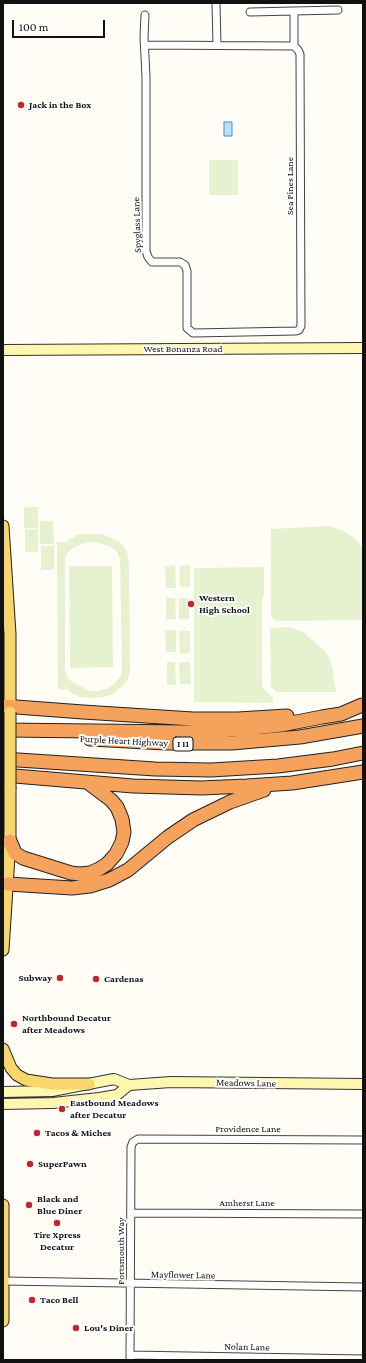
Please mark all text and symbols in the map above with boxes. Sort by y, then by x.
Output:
scale bar [14,12,107,38]
text: 100 m [19,20,48,34]
place label: Jack in the Box [29,99,91,111]
marker: Jack in the Box [16,100,26,110]
street label: Sea Pines Lane [284,157,296,215]
street label: Spyglass Lane [130,197,144,253]
street label: West Bonanza Road [143,343,223,355]
place label: Western High School [199,592,250,616]
marker: Western High School [186,599,196,609]
street label: Purple Heart Highway [80,733,168,749]
road number: I 11 [173,737,193,751]
place label: Subway [18,972,52,984]
marker: Subway [55,973,65,983]
place label: Cardenas [104,973,143,985]
marker: Cardenas [91,974,101,984]
place label: Northbound Decatur after Meadows [22,1012,111,1036]
marker: Northbound Decatur after Meadows [9,1019,19,1029]
street label: Meadows Lane [216,1076,276,1090]
place label: Eastbound Meadows after Decatur [70,1097,158,1120]
marker: Eastbound Meadows after Decatur [57,1104,67,1114]
street label: Providence Lane [215,1123,281,1135]
place label: Tacos & Miches [45,1127,111,1139]
marker: Tacos & Miches [32,1128,42,1138]
place label: SuperPawn [38,1158,87,1170]
marker: SuperPawn [25,1159,35,1169]
place label: Black and Blue Diner [37,1193,82,1216]
street label: Amherst Lane [219,1197,275,1209]
marker: Black and Blue Diner [24,1200,34,1210]
street label: Portsmouth Way [115,1217,127,1285]
marker: Tire Xpress Decatur [52,1218,62,1228]
place label: Tire Xpress Decatur [33,1229,81,1252]
street label: Mayflower Lane [151,1268,215,1282]
place label: Taco Bell [40,1294,78,1306]
marker: Taco Bell [27,1295,37,1305]
place label: Lou's Diner [84,1322,133,1334]
marker: Lou's Diner [71,1323,81,1333]
street label: Nolan Lane [224,1341,270,1353]

